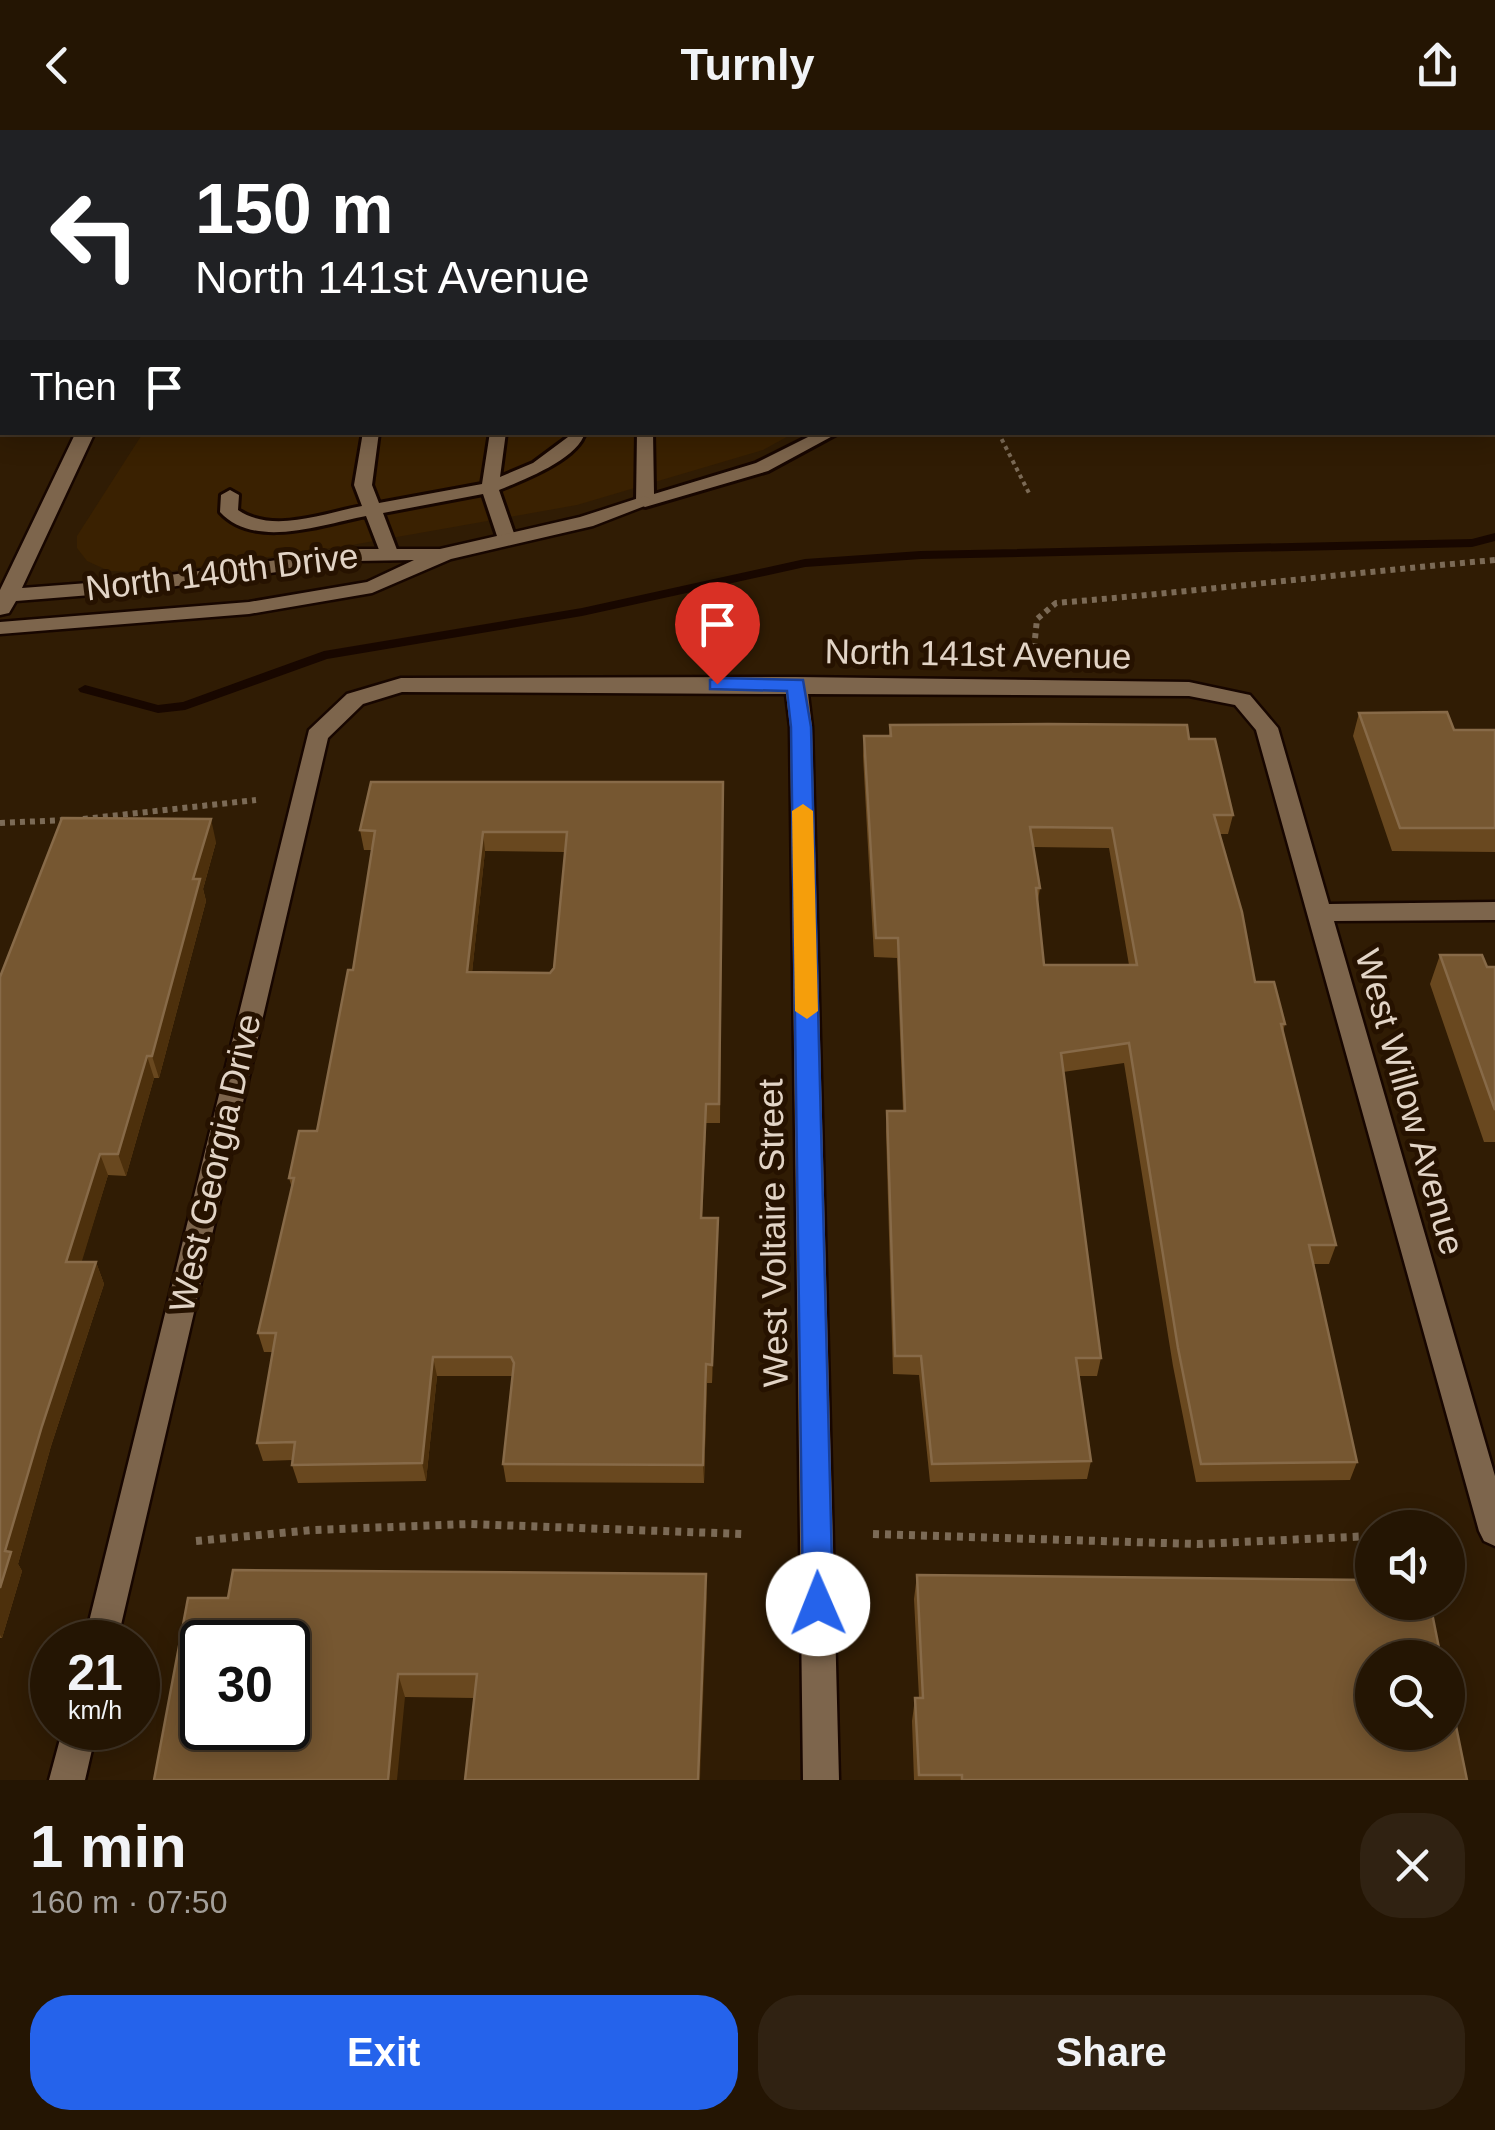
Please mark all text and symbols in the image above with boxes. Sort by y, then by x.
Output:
icon: back [30,38,85,93]
icon: share [1410,38,1465,93]
text: Turnly [680,39,815,90]
icon: left [30,170,160,300]
text: 150 m [195,170,393,248]
text: North 141st Avenue [195,252,589,303]
icon: arrive [137,360,192,415]
text: Then [30,366,117,408]
street label: North 140th Drive [83,535,360,608]
pin [675,582,760,685]
icon: arrive [690,597,745,652]
street label: North 141st Avenue [824,631,1132,676]
street label: West Willow Avenue [1348,945,1473,1259]
street label: West Georgia Drive [161,1010,268,1316]
street label: West Voltaire Street [750,1078,795,1388]
map controls [1355,1510,1465,1750]
button: sound [1355,1510,1465,1620]
position arrow [766,1552,870,1656]
speed limit sign: 30 [180,1620,310,1750]
button: search [1355,1640,1465,1750]
text: 21 [67,1645,123,1701]
text: km/h [68,1696,122,1724]
text: 1 min [30,1813,187,1880]
button: close [1360,1813,1465,1918]
text: 160 m · 07:50 [30,1884,227,1920]
button: Exit [30,1995,738,2110]
button: Share [758,1995,1465,2110]

